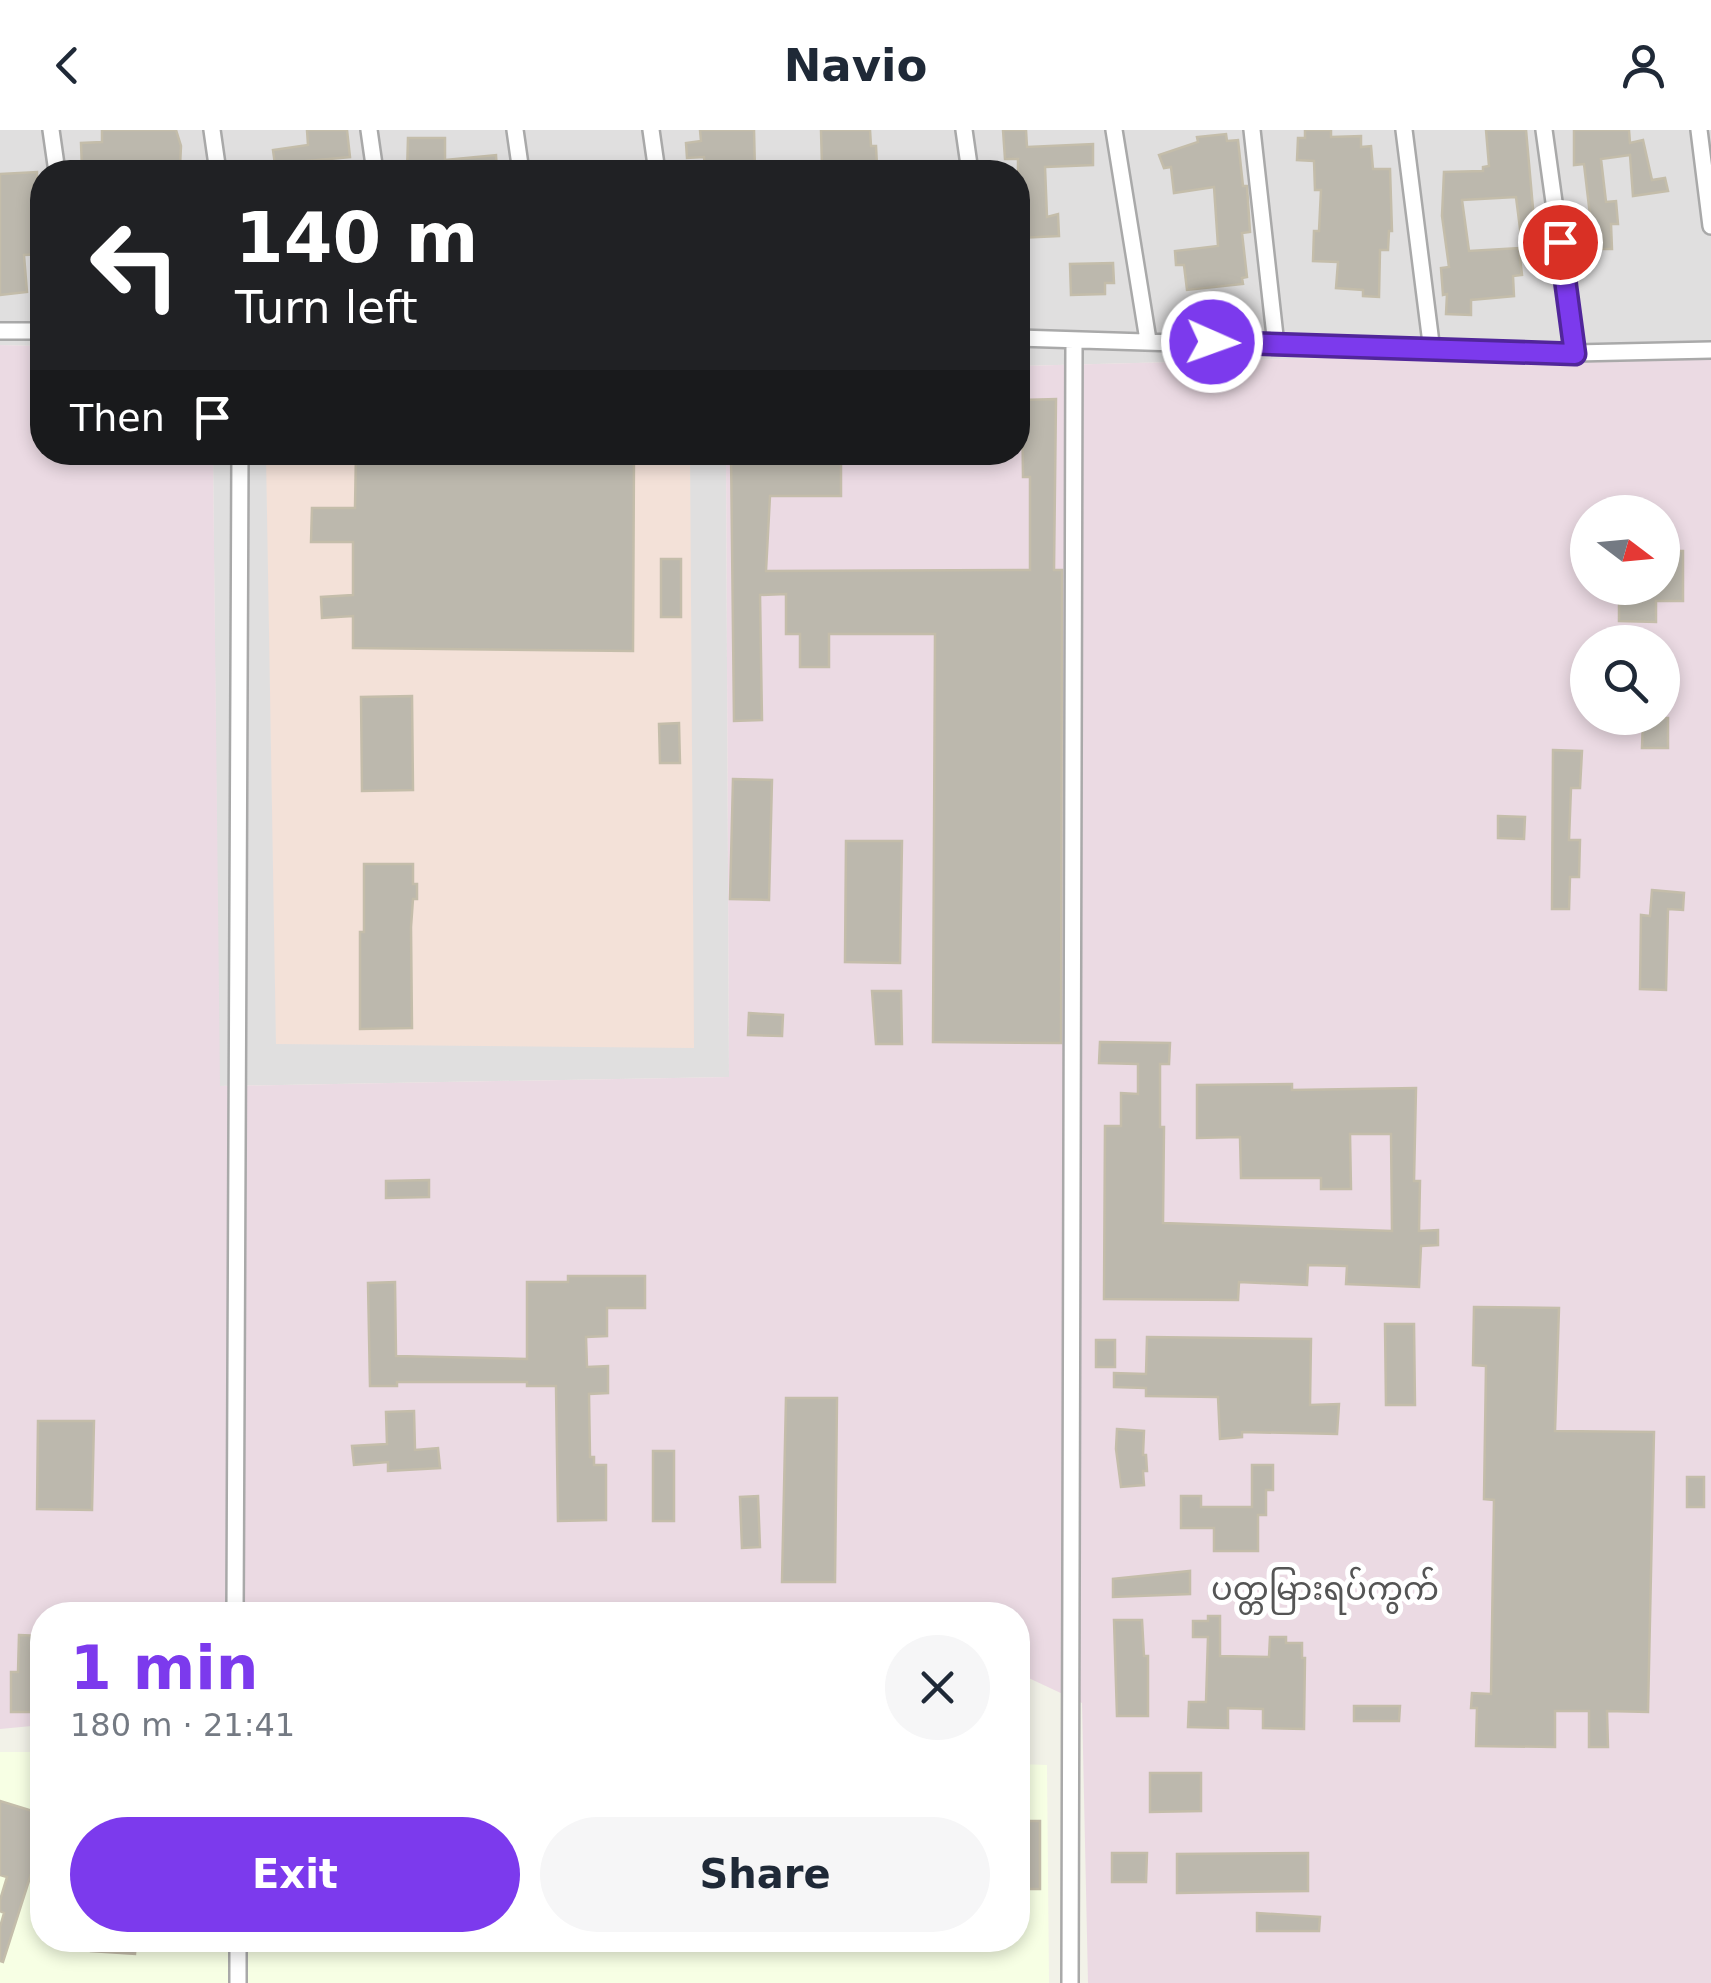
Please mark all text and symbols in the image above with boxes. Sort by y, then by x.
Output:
icon: back [40,38,95,93]
icon: person [1616,38,1671,93]
text: Navio [784,39,927,92]
text: 140 m [235,197,478,279]
icon: left [70,200,200,330]
pin [1518,200,1603,285]
icon: arrive [1533,215,1588,270]
text: Turn left [235,281,418,334]
position arrow [1160,290,1264,394]
icon: arrive [185,390,240,445]
text: Then [70,396,165,440]
north arrow [1570,495,1680,605]
map controls [1570,495,1680,735]
button: search [1570,625,1680,735]
district label: ပတ္တမြားရပ်ကွက် [1211,1566,1439,1615]
text: 1 min [70,1633,258,1703]
button: close [885,1635,990,1740]
text: 180 m · 21:41 [70,1706,295,1744]
button: Exit [70,1817,520,1932]
button: Share [540,1817,990,1932]

